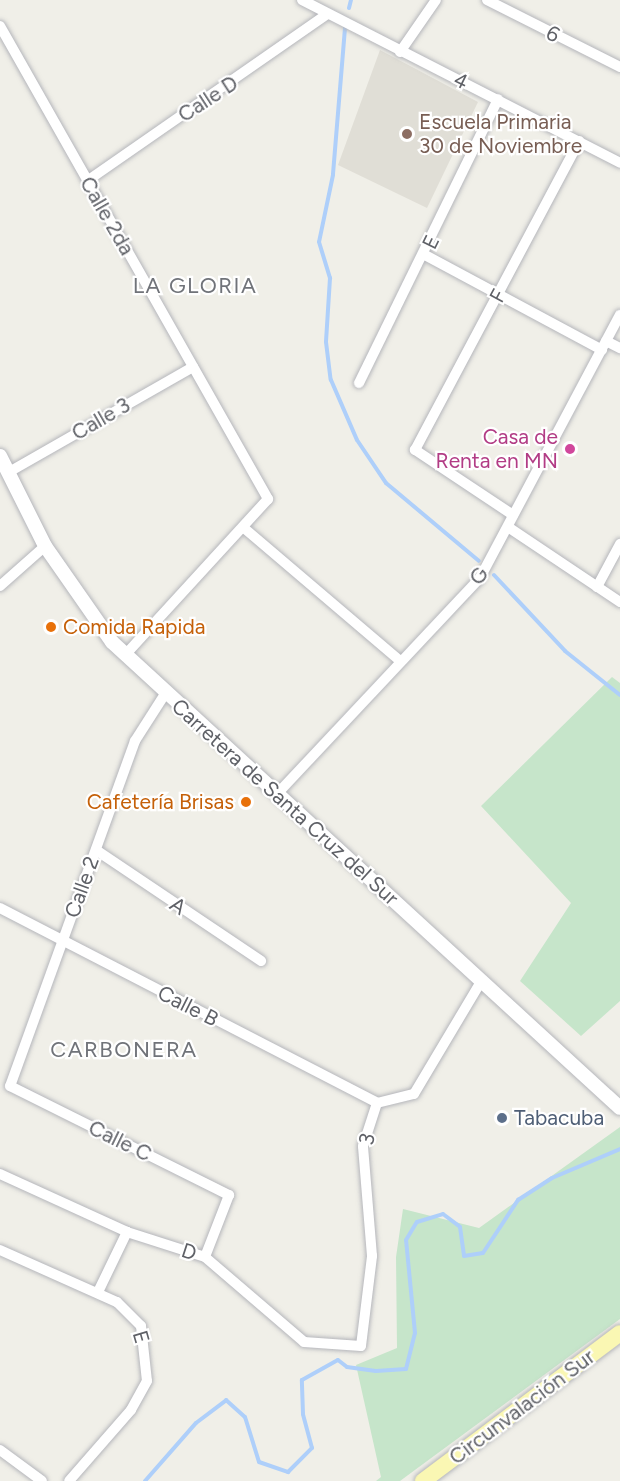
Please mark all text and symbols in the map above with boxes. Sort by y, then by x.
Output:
street label: 6 [542,20,564,48]
street label: 4 [450,67,472,95]
street label: Calle D [173,70,243,128]
place label: Escuela Primaria 30 de Noviembre [419,109,582,159]
marker: Escuela Primaria 30 de Noviembre [400,127,414,141]
street label: Calle 2da [74,172,140,260]
street label: E [417,231,445,253]
district label: LA GLORIA [133,273,257,299]
street label: F [484,285,512,307]
street label: Calle 3 [67,392,135,446]
place label: Casa de Renta en MN [435,424,558,474]
marker: Casa de Renta en MN [563,442,577,456]
street label: G [464,562,494,590]
place label: Comida Rapida [63,614,205,640]
marker: Comida Rapida [44,620,58,634]
street label: Carretera de Santa Cruz del Sur [166,693,404,911]
place label: Cafetería Brisas [87,789,234,815]
marker: Cafetería Brisas [239,795,253,809]
street label: Calle 2 [59,853,105,921]
street label: A [165,892,191,920]
street label: Calle B [154,980,222,1032]
district label: CARBONERA [50,1037,198,1063]
place label: Tabacuba [514,1105,604,1131]
marker: Tabacuba [495,1111,509,1125]
street label: Calle C [84,1115,156,1167]
street label: 3 [353,1131,381,1147]
street label: D [178,1238,200,1266]
street label: E [127,1328,155,1346]
street label: Circunvalación Sur [444,1344,600,1470]

